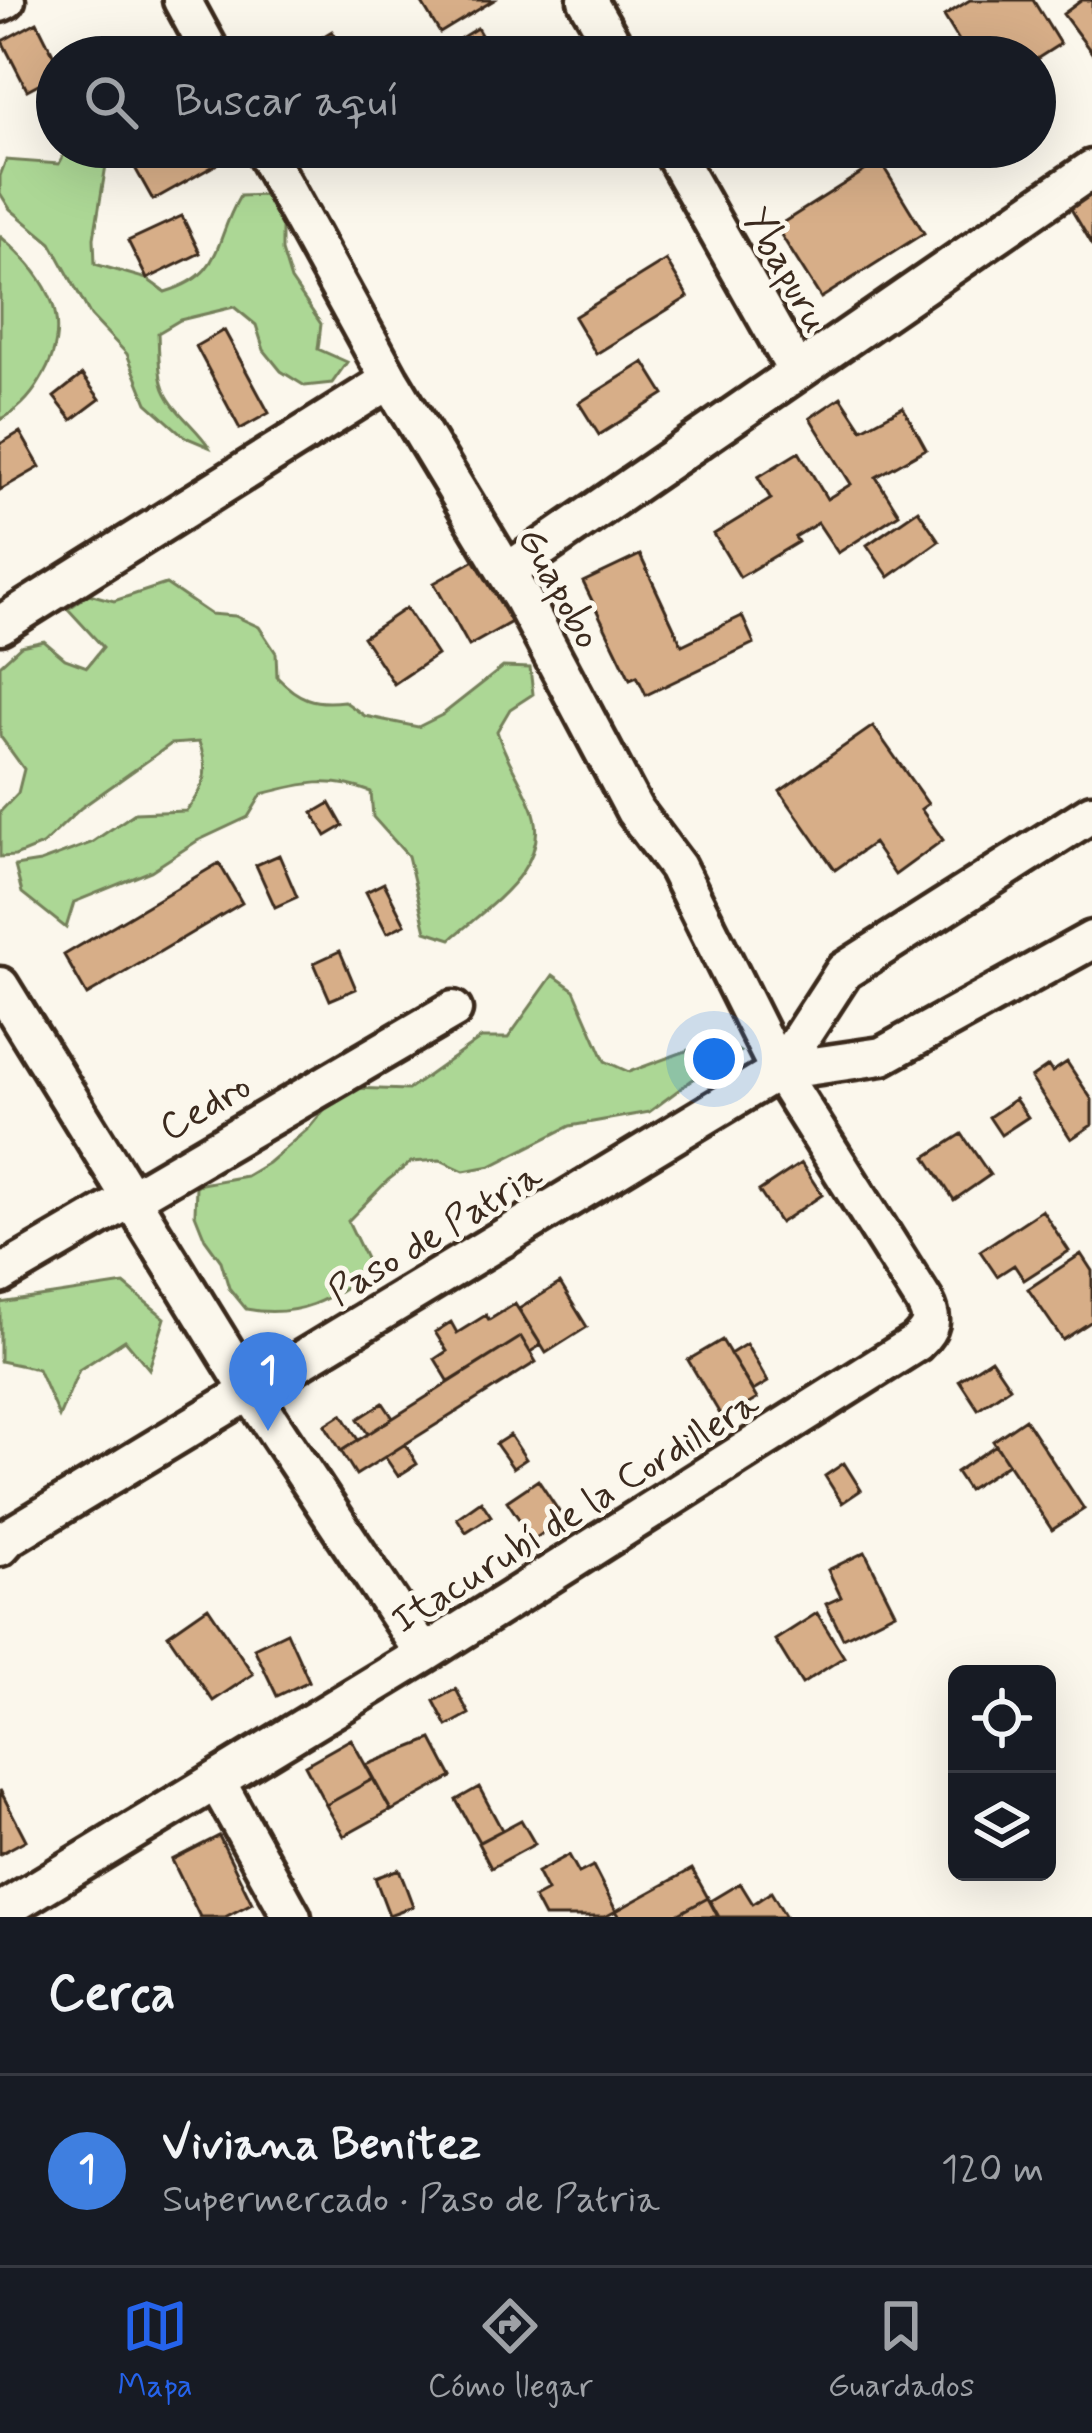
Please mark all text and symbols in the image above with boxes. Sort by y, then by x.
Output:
search box [36,36,1056,168]
icon: search [78,69,144,135]
text: Buscar aquí [174,73,400,132]
street label: Ybapuru [730,199,840,342]
street label: Guapobo [504,519,612,658]
your location [684,1029,744,1089]
street label: Cedro [151,1062,261,1155]
street label: Paso de Patria [319,1151,553,1319]
pin: 1 [229,1332,307,1431]
street label: Itacurubí de la Cordillera [383,1379,770,1647]
map controls [948,1665,1056,1881]
button: locate [948,1665,1056,1773]
button: layers [948,1773,1056,1881]
text: Cerca [48,1962,176,2028]
text: Viviana Benitez [162,2116,481,2175]
text: 1 [78,2145,96,2196]
text: 120 m [941,2145,1044,2196]
text: Supermercado · Paso de Patria [162,2175,660,2226]
tab: Mapa [117,2293,193,2409]
tab: Cómo llegar [428,2293,593,2409]
tab: Guardados [828,2293,975,2409]

